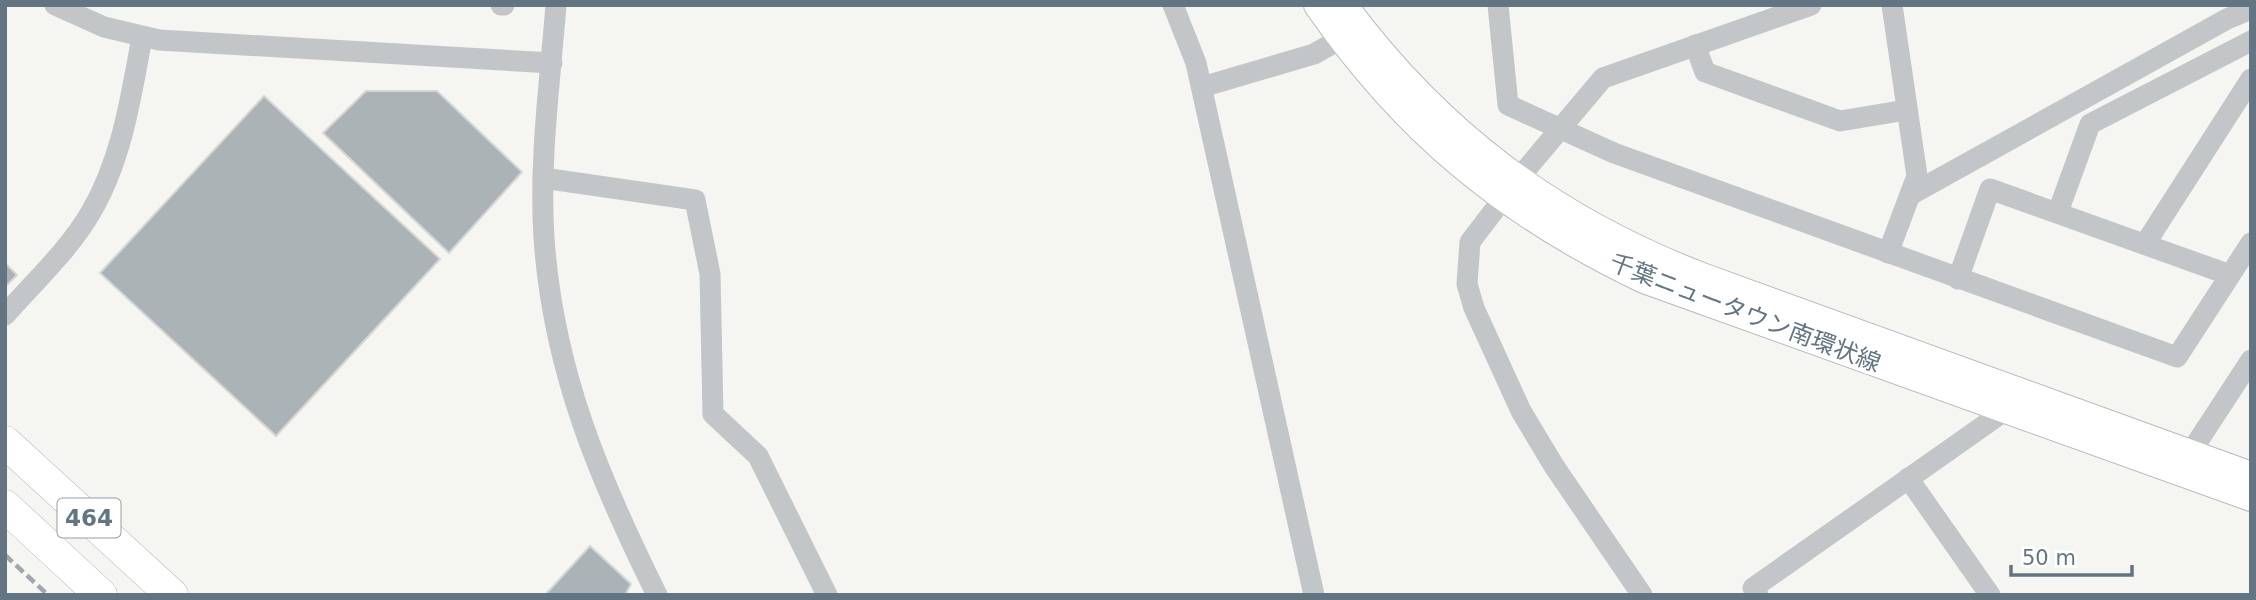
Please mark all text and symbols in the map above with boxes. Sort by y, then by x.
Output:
street label: 千葉ニュータウン南環状線 [1606,248,1884,378]
road number: 464 [57,498,120,538]
scale bar [2011,534,2132,578]
text: 50 m [2022,546,2076,570]

